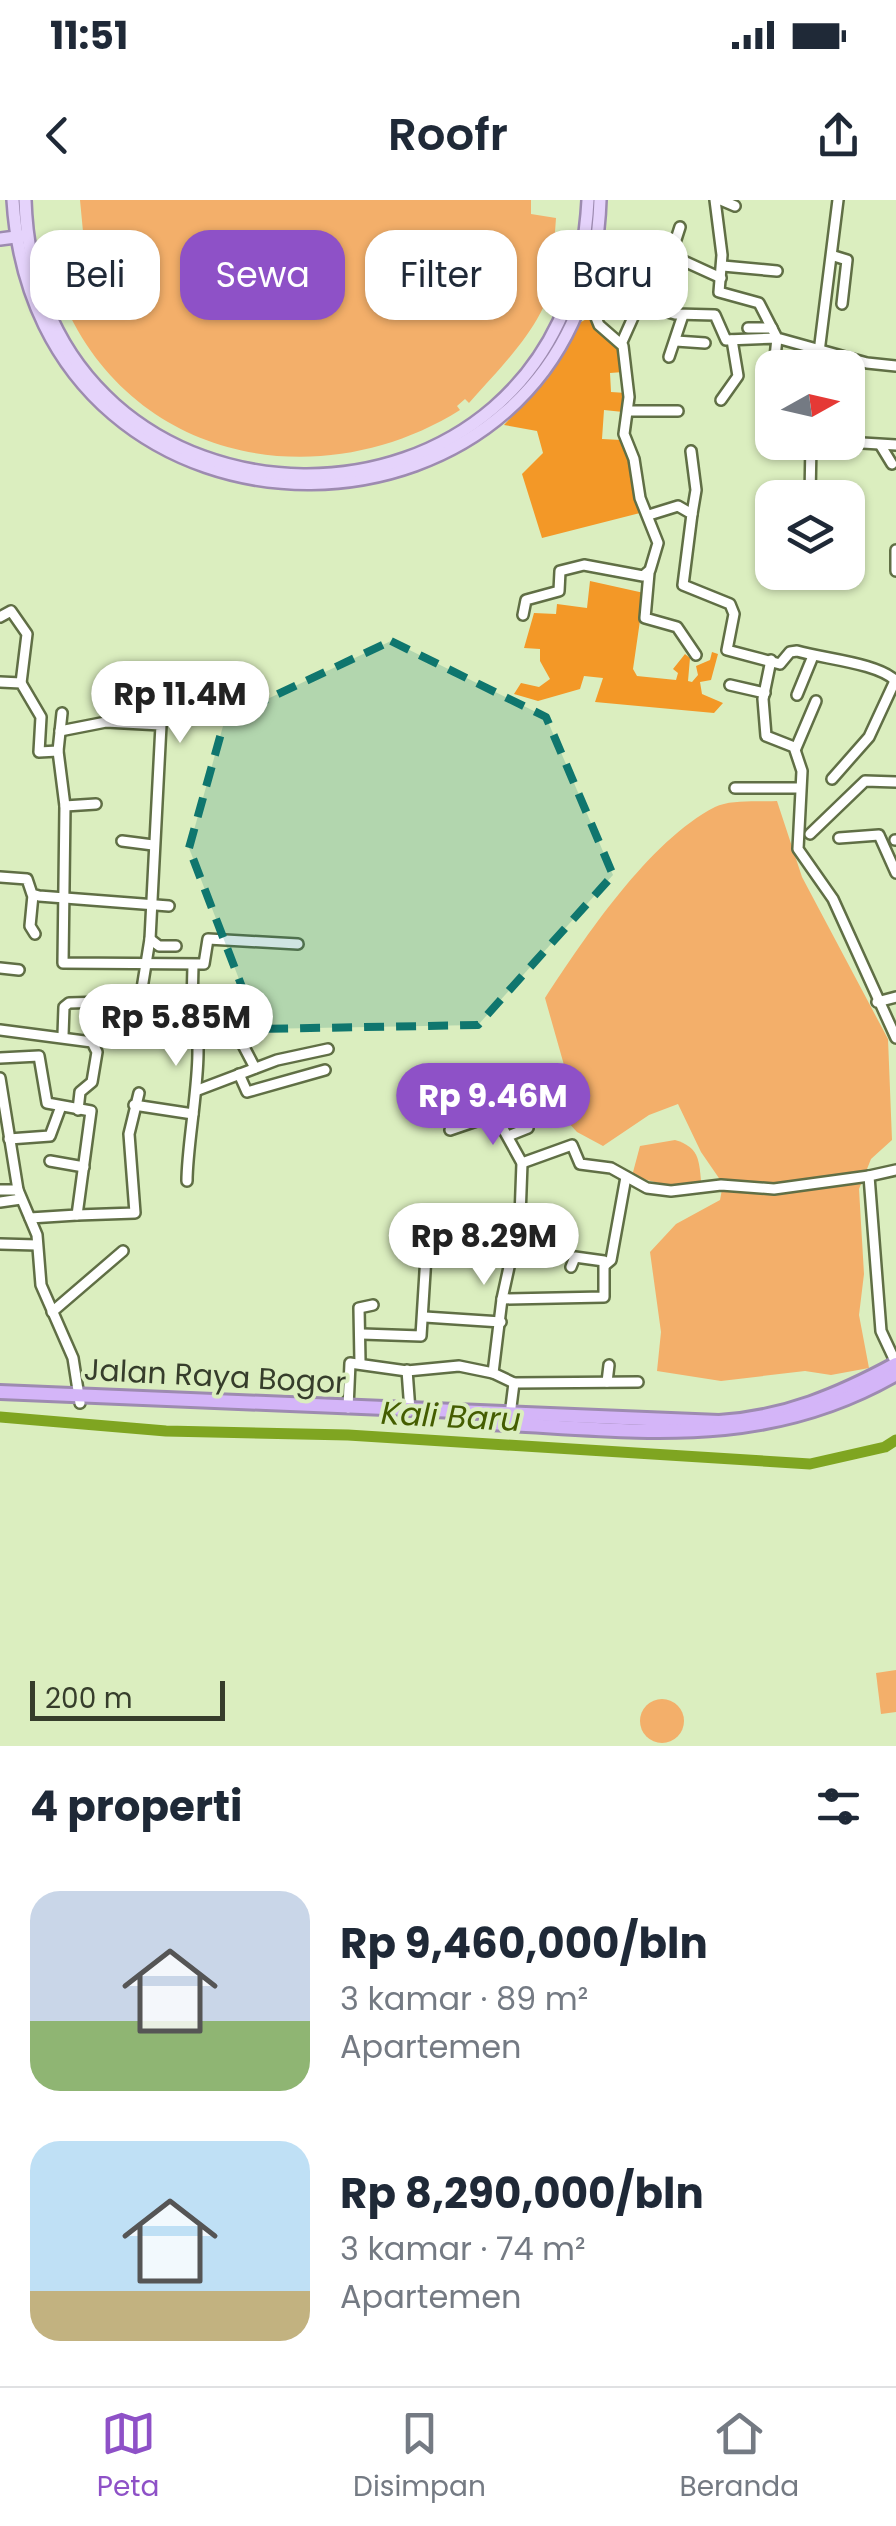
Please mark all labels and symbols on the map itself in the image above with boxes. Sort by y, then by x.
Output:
north arrow [755,350,865,460]
pin: Rp 11.4M [77,661,283,746]
pin: Rp 5.85M [73,984,279,1069]
pin: Rp 9.46M [390,1063,596,1148]
pin: Rp 8.29M [381,1203,587,1288]
street label: Jalan Raya Bogor [83,1348,347,1404]
water label: Kali Baru [380,1390,522,1442]
scale bar [30,1676,225,1720]

